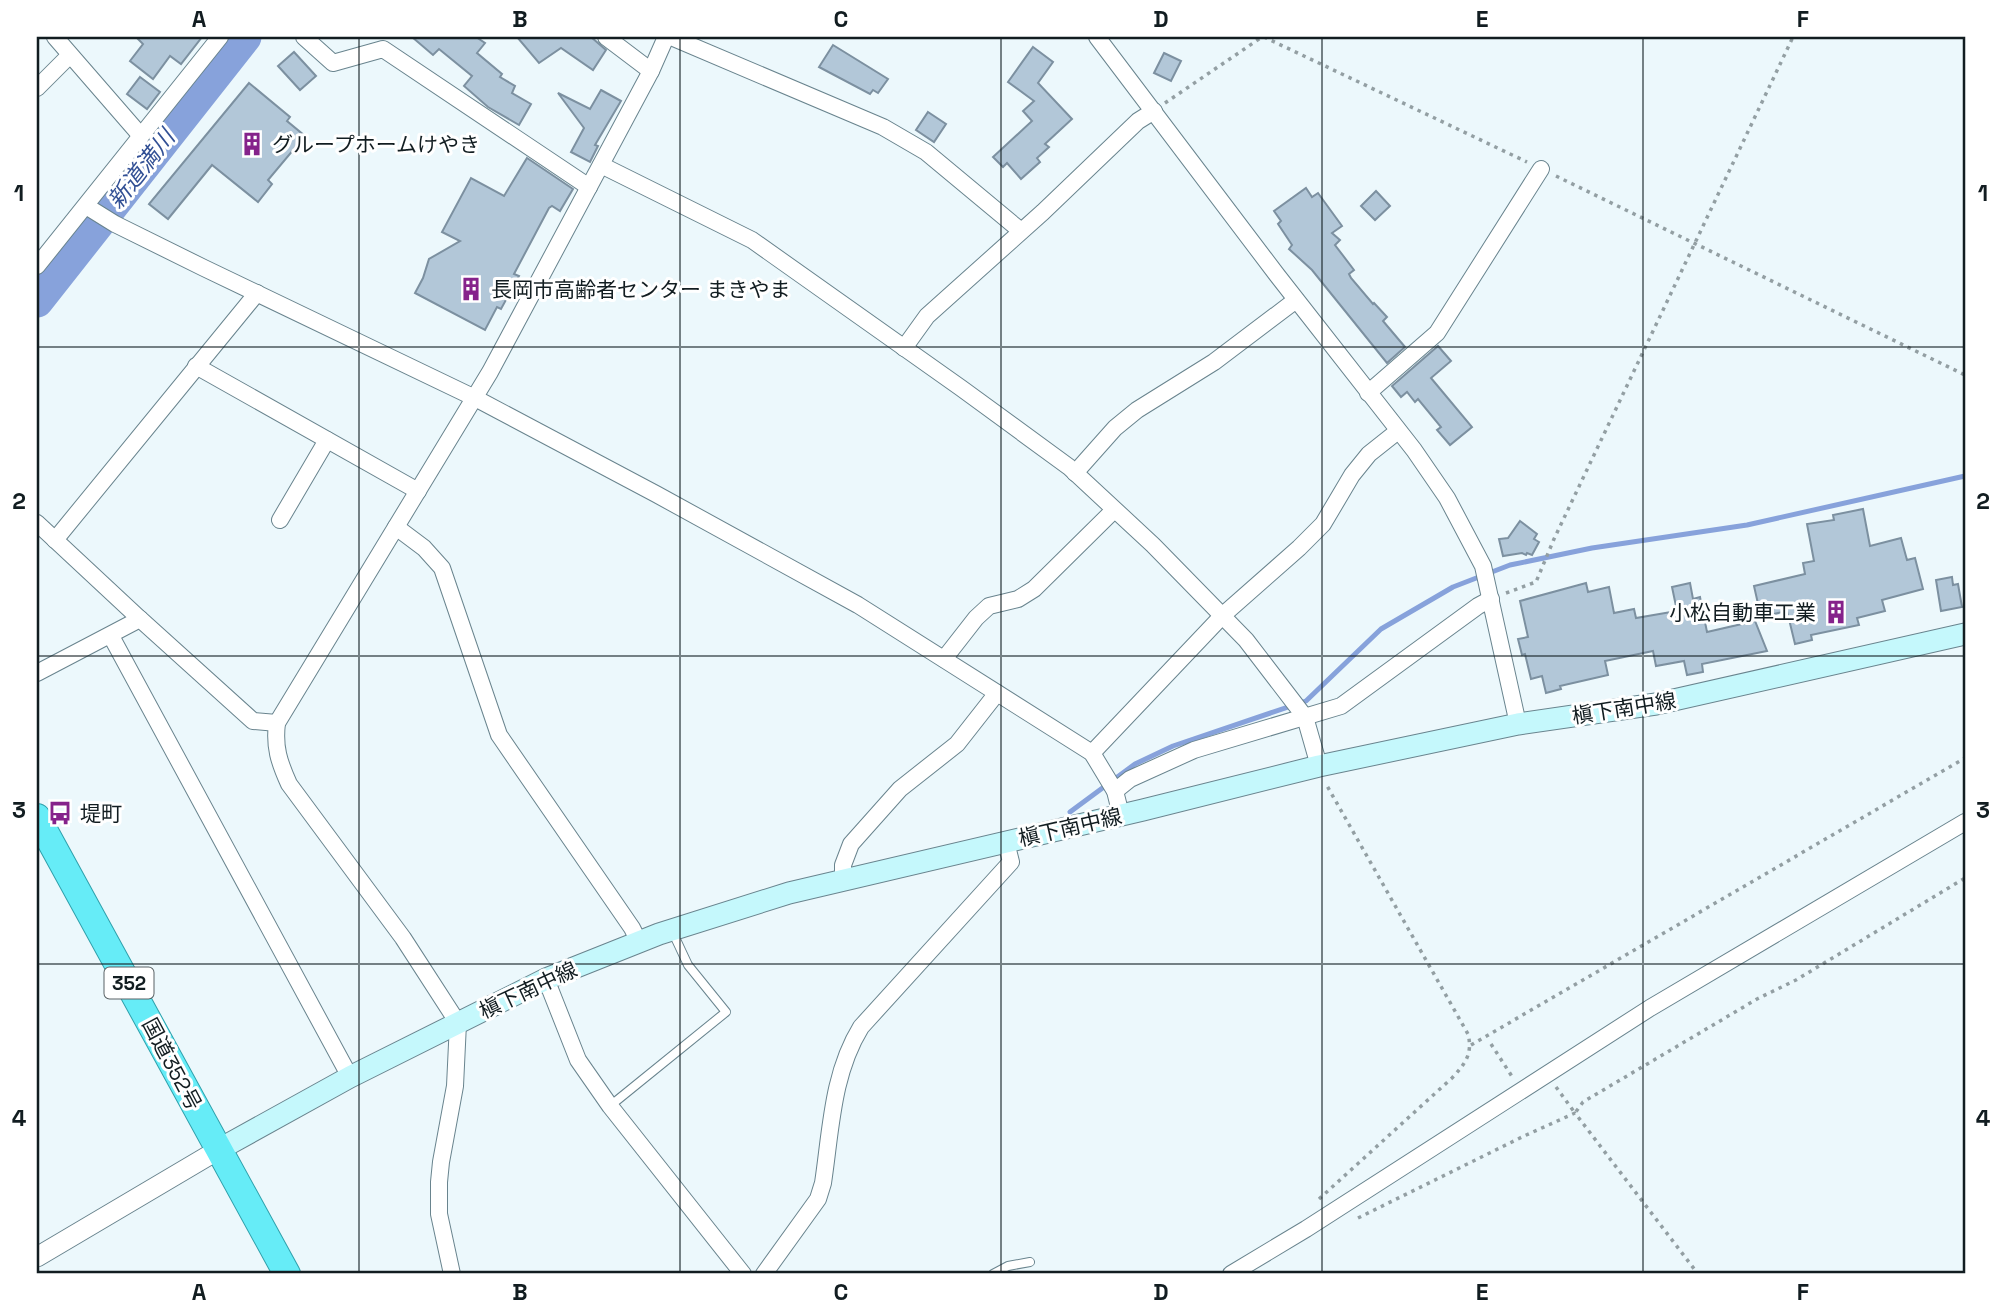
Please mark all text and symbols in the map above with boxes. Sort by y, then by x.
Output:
text: A [192,4,207,34]
text: B [512,4,528,34]
text: C [834,4,848,34]
text: D [1153,4,1169,34]
text: E [1476,4,1488,34]
text: F [1797,4,1809,34]
water label: 新道満川 [101,121,183,214]
building icon: グループホームけやき [238,130,266,158]
place label: グループホームけやき [272,131,480,158]
text: 1 [14,178,24,208]
text: 1 [1978,178,1988,208]
building icon: 長岡市高齢者センター まきやま [457,275,485,303]
place label: 長岡市高齢者センター まきやま [491,276,790,303]
text: 2 [12,486,26,516]
text: 2 [1976,486,1990,516]
building icon: 小松自動車工業 [1822,598,1850,626]
place label: 小松自動車工業 [1669,599,1816,626]
street label: 槇下南中線 [1570,686,1678,730]
text: 3 [12,795,26,825]
text: 3 [1976,795,1990,825]
bus stop icon: 堤町 [46,799,74,827]
place label: 堤町 [80,800,122,827]
street label: 槇下南中線 [1016,802,1124,852]
street label: 槇下南中線 [475,956,581,1024]
road number: 352 [104,967,154,998]
street label: 国道352号 [136,1013,208,1115]
text: 4 [12,1103,27,1133]
text: 4 [1976,1103,1991,1133]
text: A [192,1277,207,1307]
text: B [512,1277,528,1307]
text: C [834,1277,848,1307]
text: D [1153,1277,1169,1307]
text: E [1476,1277,1488,1307]
text: F [1797,1277,1809,1307]

